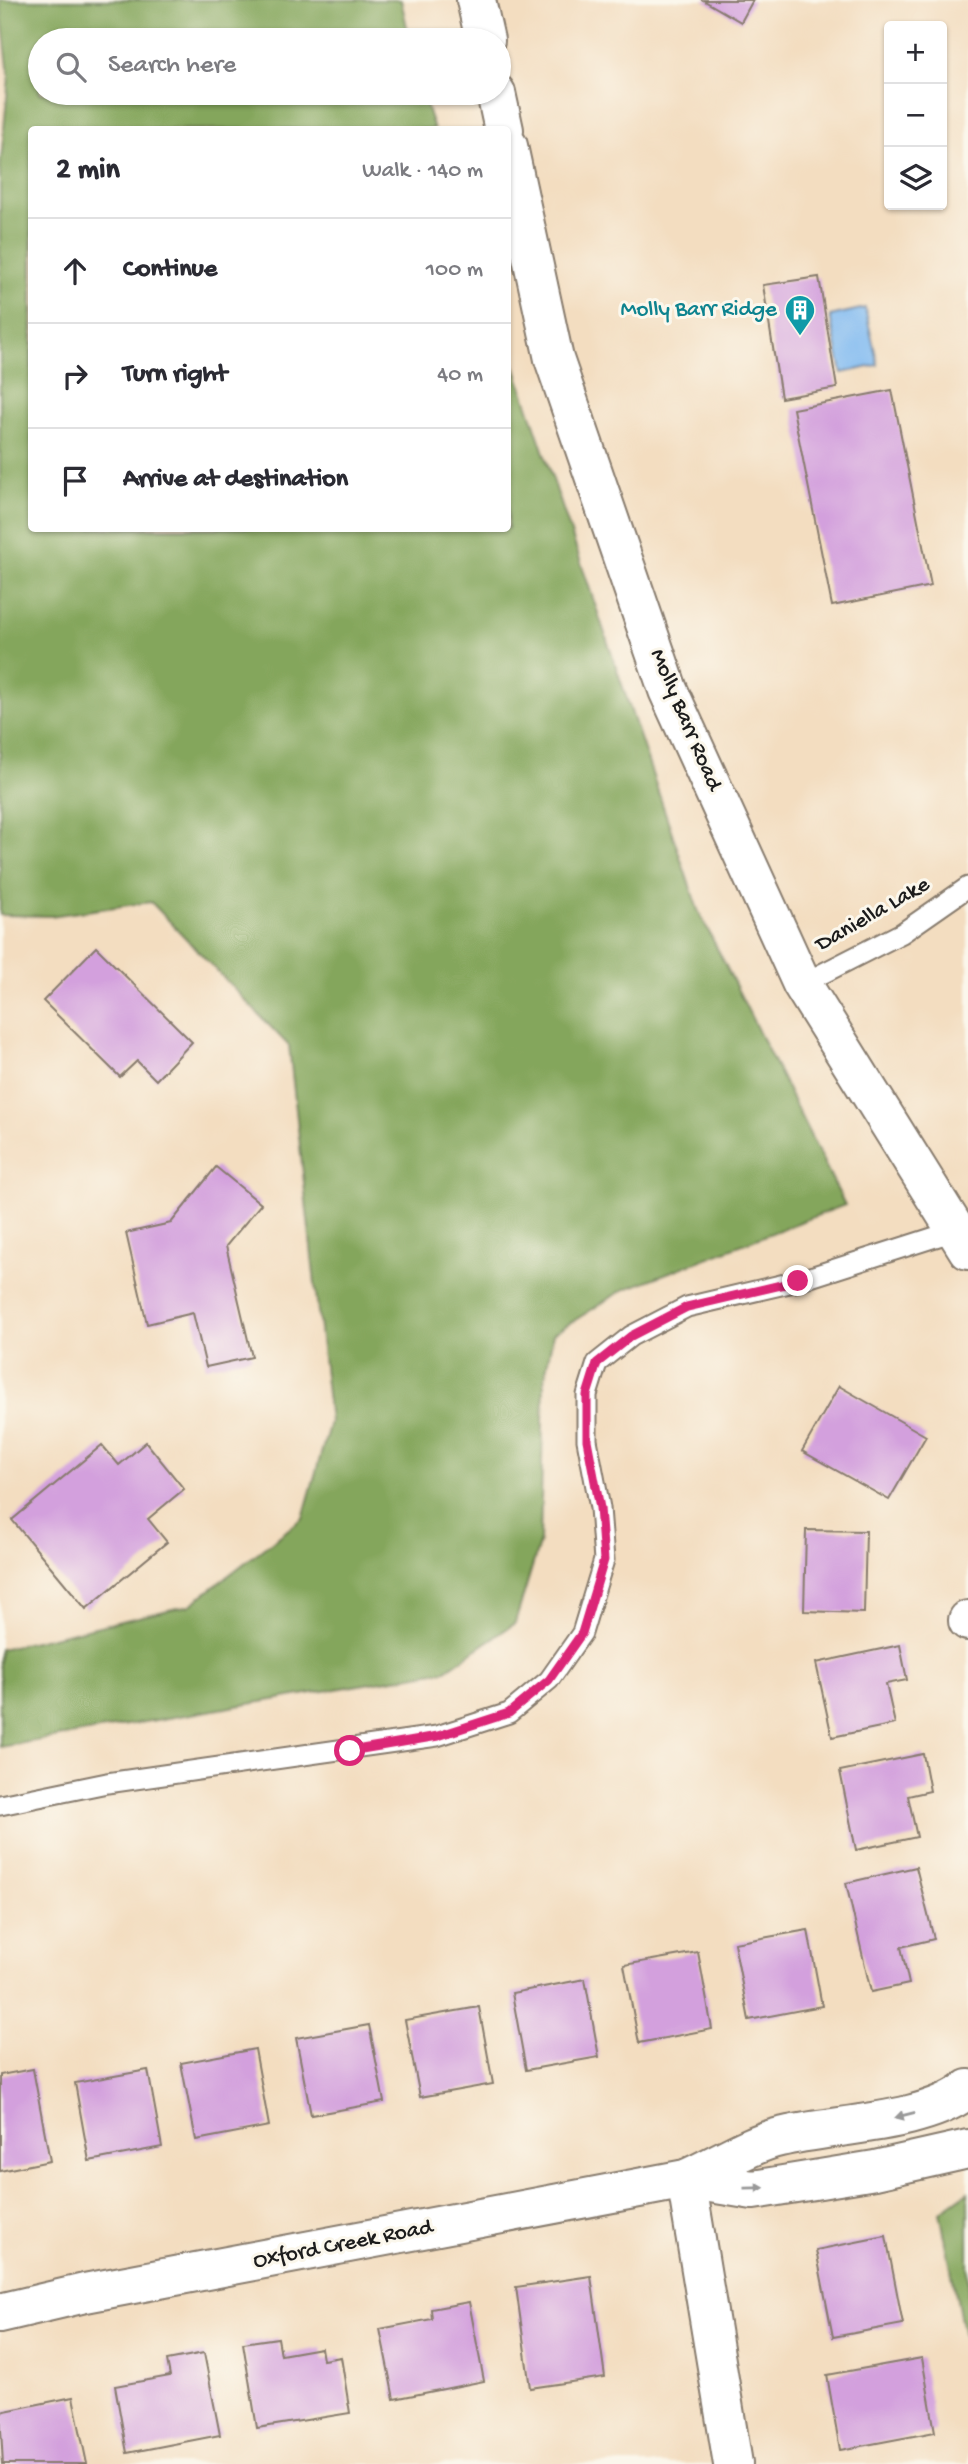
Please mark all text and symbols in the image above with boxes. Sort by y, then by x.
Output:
map controls [884,21,947,210]
button: + [884,21,947,84]
search box [28,28,511,105]
icon: search [52,48,90,86]
text: Search here [108,51,236,82]
button: − [884,84,947,147]
button: layers [884,147,947,210]
text: 2 min [56,154,120,189]
text: Walk · 140 m [362,158,483,185]
icon: ahead [56,252,94,290]
text: Continue [123,255,217,286]
text: 100 m [426,257,483,284]
building icon: Molly Barr Ridge [783,293,817,337]
place label: Molly Barr Ridge [620,297,778,324]
icon: right [56,357,94,395]
text: Turn right [123,360,227,391]
text: 40 m [437,362,483,389]
icon: arrive [56,462,94,500]
text: Arrive at destination [123,465,348,496]
street label: Molly Barr Road [643,645,728,796]
street label: Daniella Lake [809,871,936,959]
route end [782,1265,813,1296]
route start [334,1735,365,1766]
one-way arrow [894,2110,916,2121]
one-way arrow [743,2183,765,2194]
street label: Oxford Creek Road [251,2214,437,2276]

